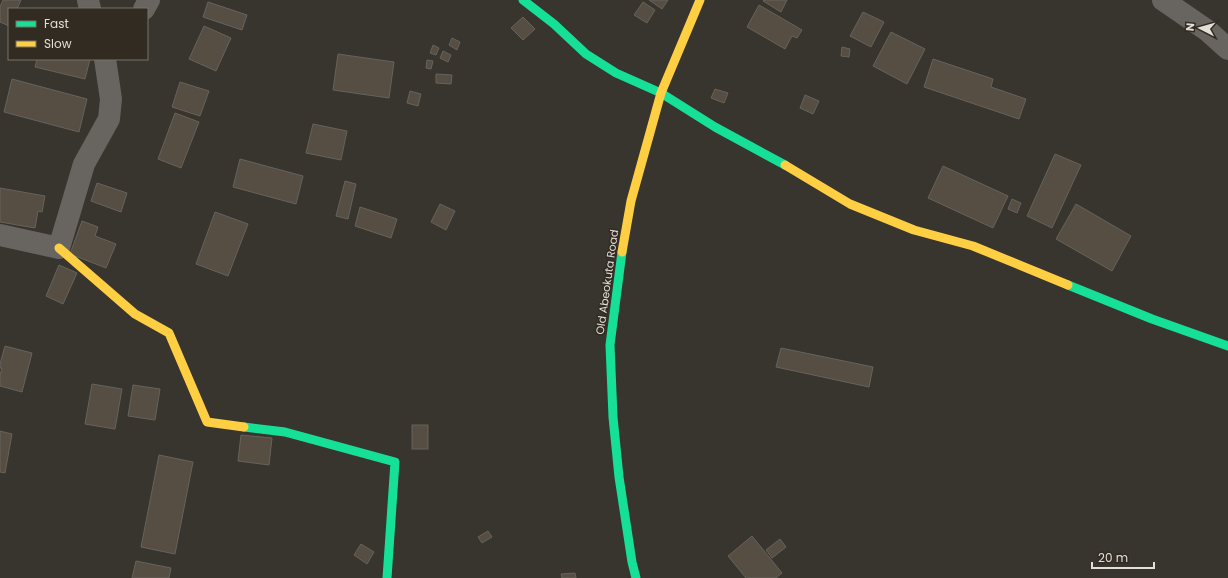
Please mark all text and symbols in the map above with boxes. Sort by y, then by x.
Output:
legend [8,8,148,60]
north arrow [1180,8,1220,48]
text: Fast [44,15,69,32]
text: N [1182,22,1198,32]
text: Slow [44,35,72,52]
street label: Old Abeokuta Road [592,228,622,336]
scale bar [1092,544,1154,570]
text: 20 m [1098,549,1128,566]

